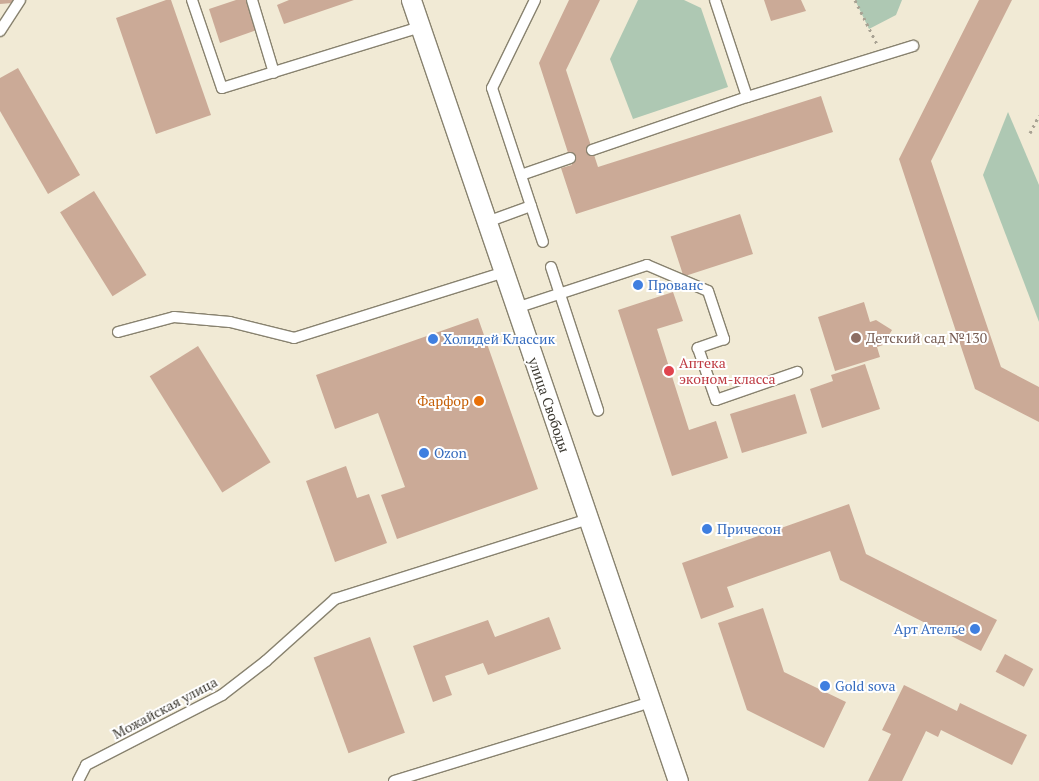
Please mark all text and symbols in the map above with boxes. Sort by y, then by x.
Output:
place label: Прованс [648,277,703,293]
marker: Прованс [632,279,644,291]
place label: Детский сад №130 [866,330,987,346]
place label: Холидей Классик [443,331,555,347]
marker: Детский сад №130 [850,332,862,344]
marker: Холидей Классик [427,333,439,345]
street label: улица Свободы [525,355,573,455]
place label: Аптека эконом-класса [679,355,776,388]
marker: Аптека эконом-класса [663,365,675,377]
place label: Фарфор [417,393,469,409]
marker: Фарфор [473,395,485,407]
place label: Ozon [434,445,467,461]
marker: Ozon [418,447,430,459]
place label: Причесон [717,521,781,537]
marker: Причесон [701,523,713,535]
place label: Арт Ателье [893,621,965,637]
marker: Арт Ателье [969,623,981,635]
street label: Можайская улица [110,673,220,743]
place label: Gold sova [835,678,895,694]
marker: Gold sova [819,680,831,692]

